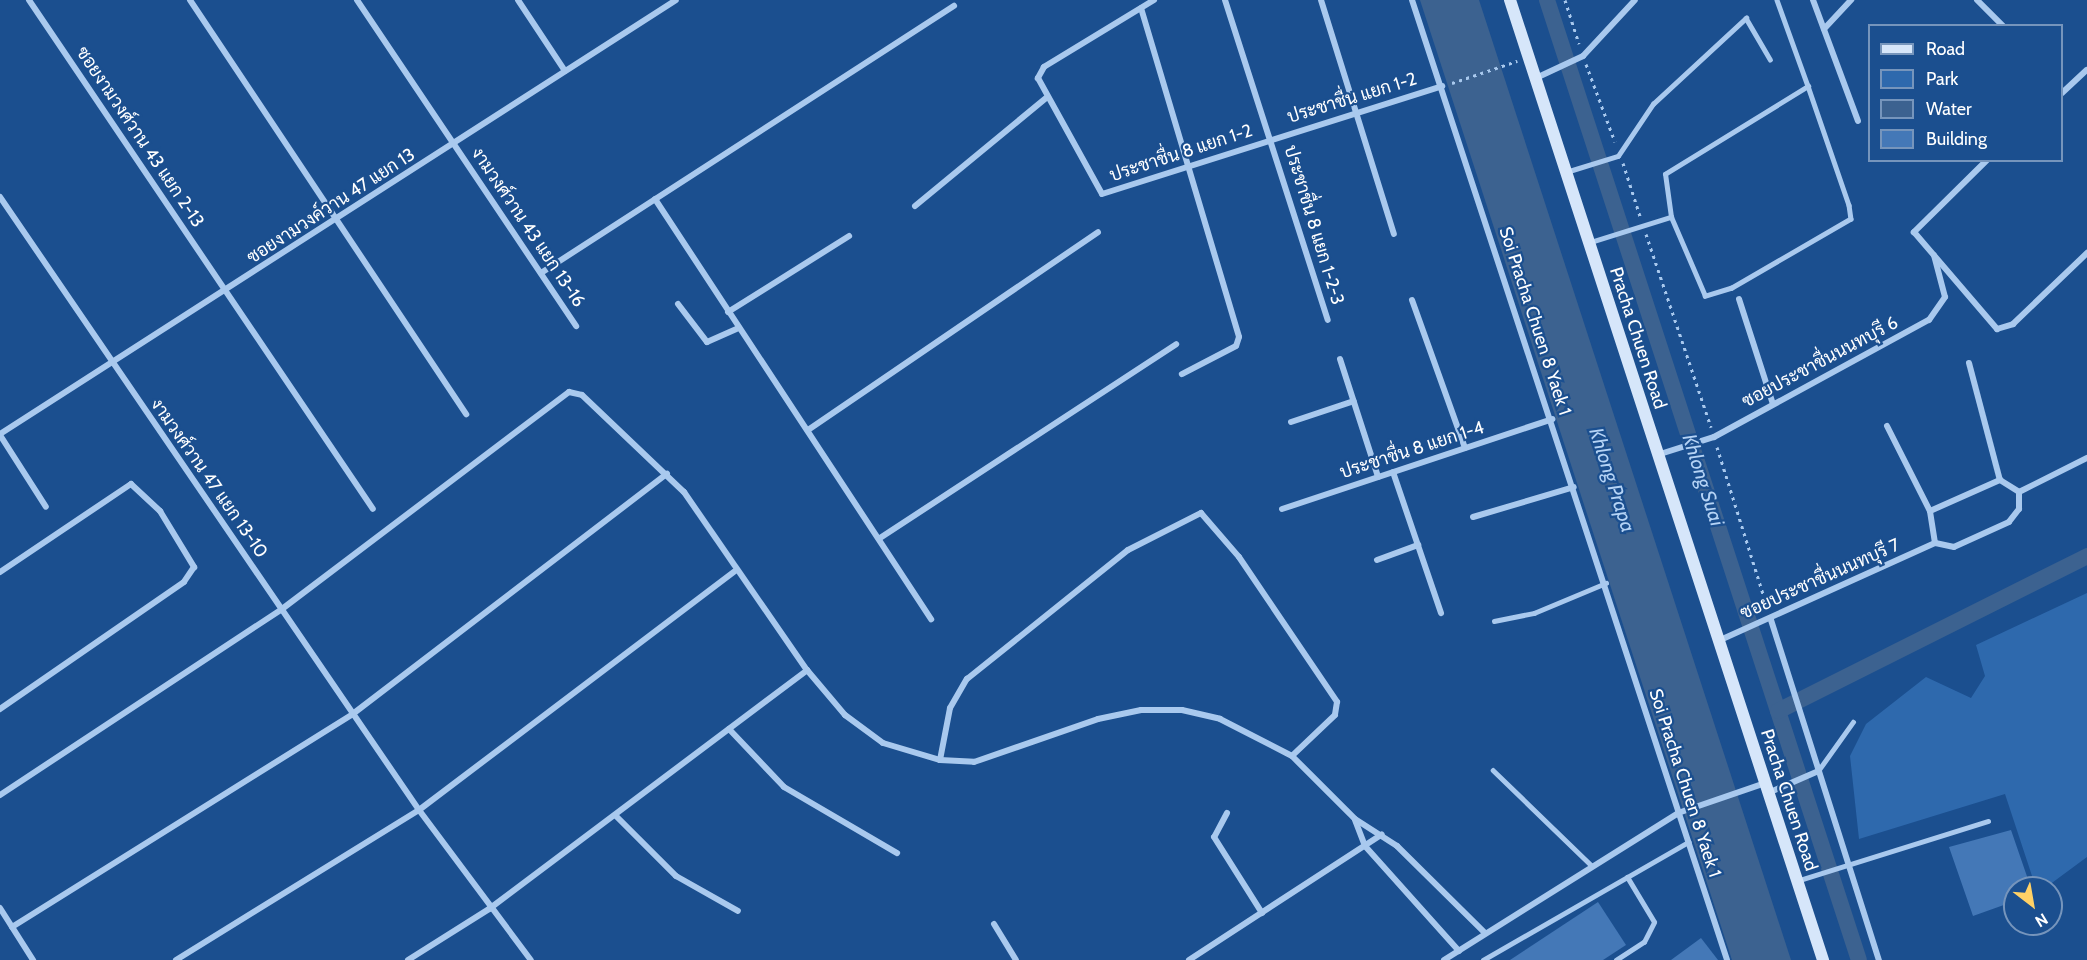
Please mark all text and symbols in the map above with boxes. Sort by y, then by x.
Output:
legend [1868,24,2063,162]
text: Road [1926,38,1965,60]
street label: ซอยงามวงศ์วาน 43 แยก 2-13 [71,43,209,231]
street label: ประชาชื่น แยก 1-2 [1285,68,1419,128]
text: Park [1926,68,1958,90]
text: Water [1926,98,1972,120]
street label: ประชาชื่น 8 แยก 1-2 [1107,120,1255,186]
text: Building [1926,128,1987,150]
street label: งามวงศ์วาน 43 แยก 13-16 [466,143,590,311]
street label: ประชาชื่น 8 แยก 1-2-3 [1279,143,1349,307]
street label: ซอยงามวงค์วาน 47 แยก 13 [243,144,419,268]
street label: Soi Pracha Chuen 8 Yaek 1 [1494,224,1576,418]
street label: Pracha Chuen Road [1605,264,1671,412]
street label: ซอยประชาชื่นนนทบุรี 6 [1738,312,1902,412]
street label: งามวงศ์วาน 47 แยก 13-10 [146,394,272,562]
street label: ประชาชื่น 8 แยก 1-4 [1337,417,1487,483]
water label: Khlong Prapa [1584,425,1640,535]
water label: Khlong Suai [1677,431,1729,529]
street label: ซอยประชาชื่นนนทบุรี 7 [1737,534,1903,624]
street label: Soi Pracha Chuen 8 Yaek 1 [1644,686,1726,880]
street label: Pracha Chuen Road [1756,726,1822,874]
north arrow [2003,876,2063,936]
text: N [2032,909,2051,931]

